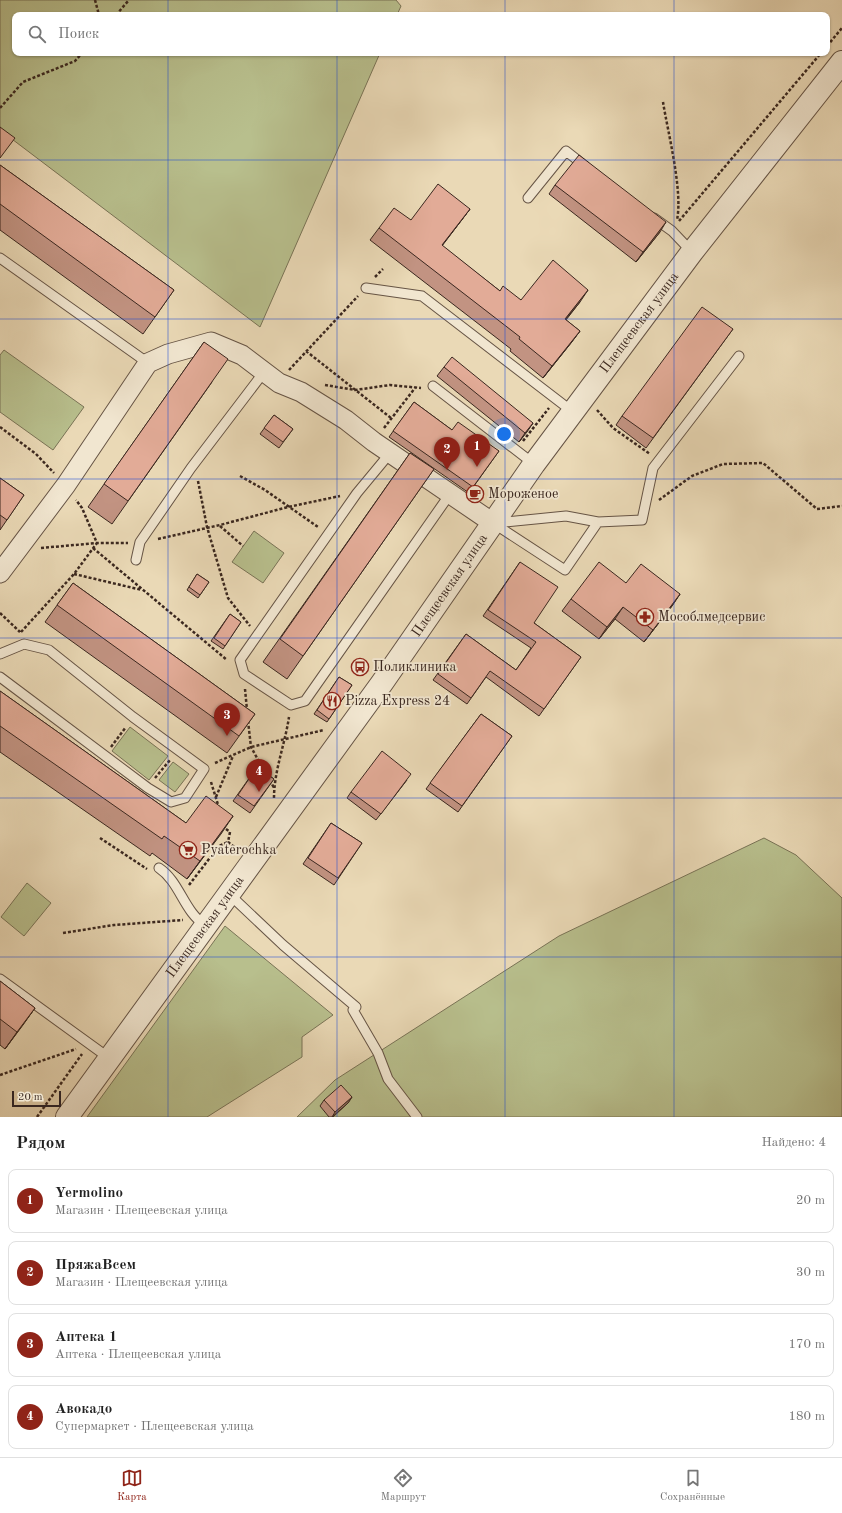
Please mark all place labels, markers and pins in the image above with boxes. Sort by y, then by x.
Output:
pin: 1 [464,434,490,467]
pin: 2 [434,437,460,470]
cafe icon: Мороженое [465,484,485,504]
place label: Мороженое [488,487,558,501]
pharmacy icon: Мособлмедсервис [635,607,655,627]
place label: Мособлмедсервис [658,610,765,624]
bus stop icon: Поликлиника [350,657,370,677]
place label: Поликлиника [373,660,456,674]
restaurant icon: Pizza Express 24 [322,691,342,711]
place label: Pizza Express 24 [345,694,450,708]
pin: 3 [214,703,240,736]
pin: 4 [246,759,272,792]
supermarket icon: Pyaterochka [178,840,198,860]
place label: Pyaterochka [201,843,276,857]

